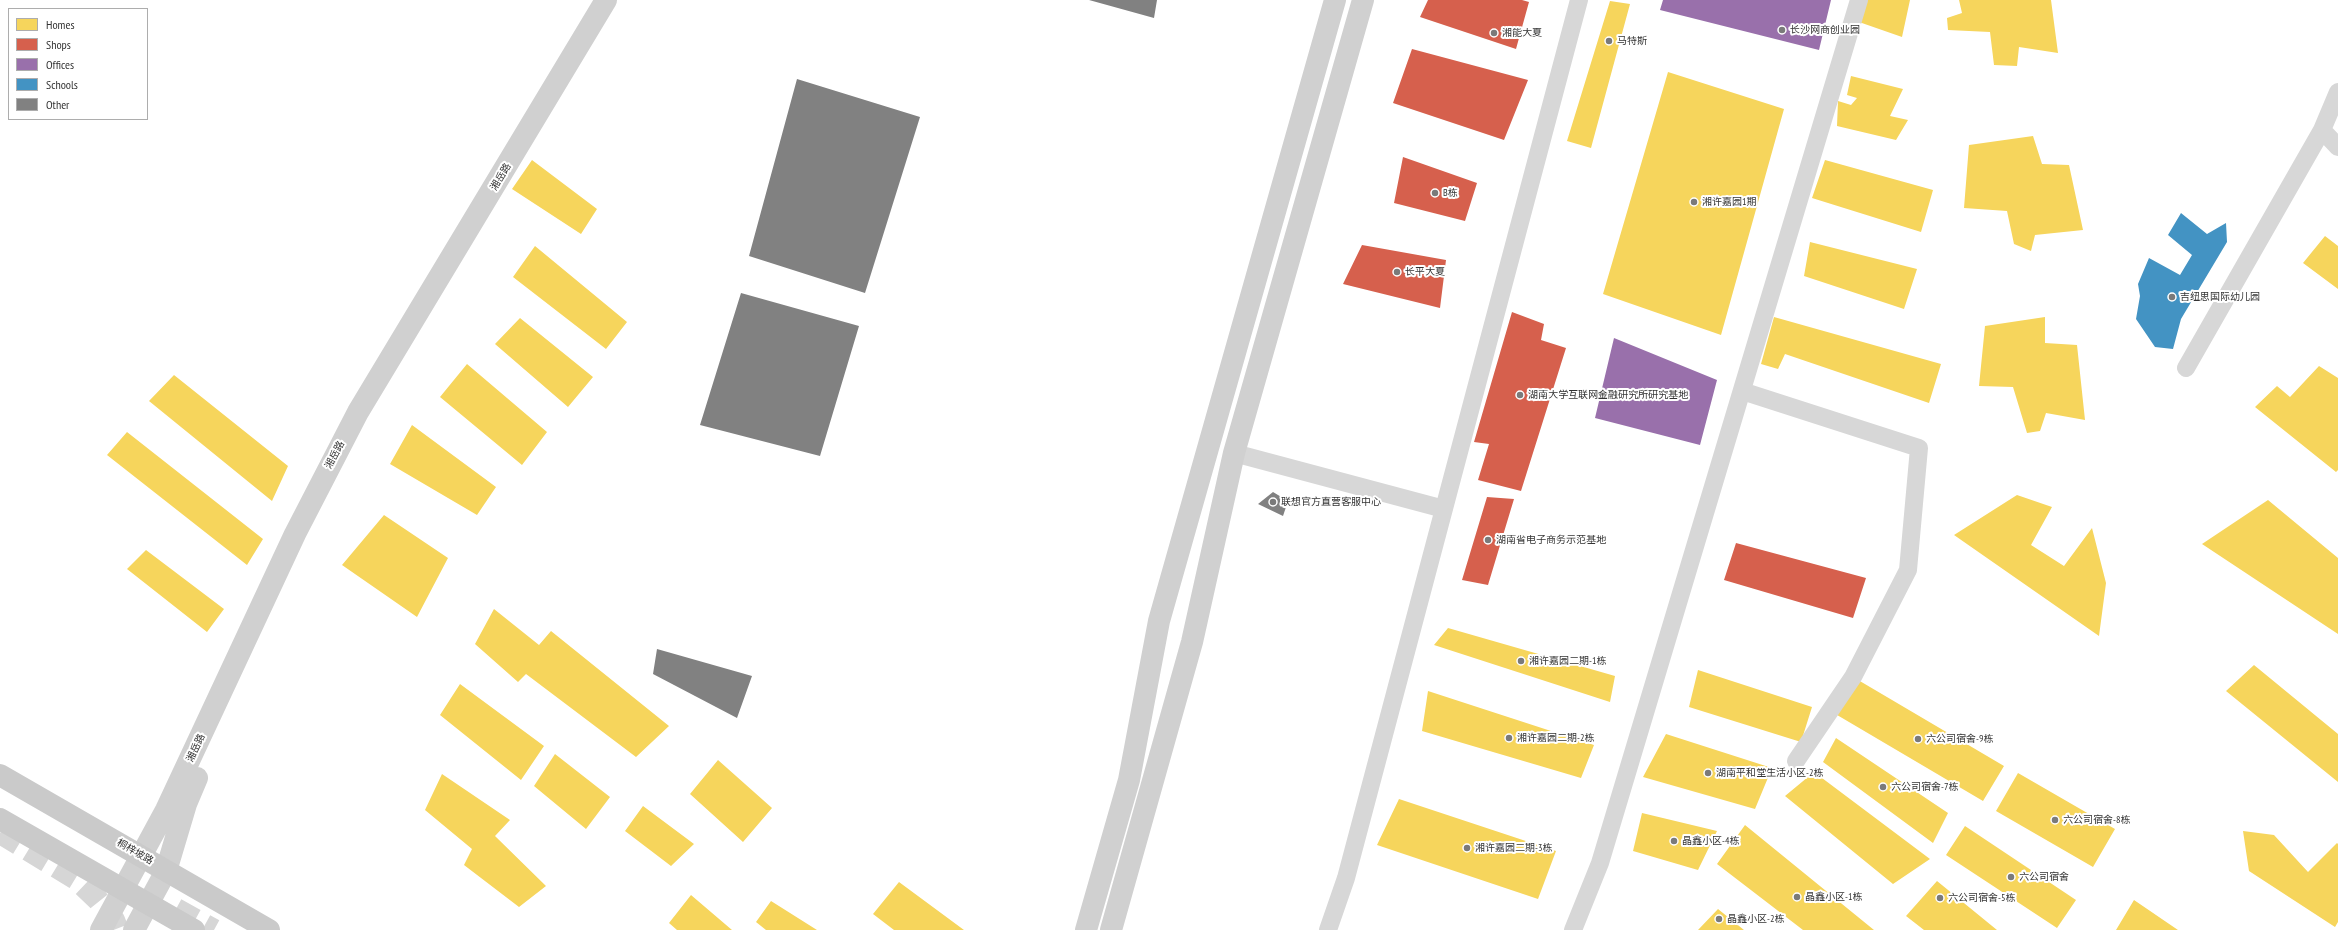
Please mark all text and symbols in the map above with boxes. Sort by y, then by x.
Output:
legend [8,8,148,120]
text: Homes [46,17,74,32]
place label: 长沙网商创业园 [1790,24,1860,36]
marker: 长沙网商创业园 [1777,25,1787,35]
place label: 湘能大夏 [1502,27,1542,39]
marker: 湘能大夏 [1489,28,1499,38]
place label: 马特斯 [1617,35,1647,47]
marker: 马特斯 [1604,36,1614,46]
text: Shops [46,37,71,52]
text: Offices [46,57,74,72]
text: Schools [46,77,78,92]
text: Other [46,97,69,112]
street label: 湘岳路 [488,161,514,193]
place label: B栋 [1443,187,1458,199]
marker: B栋 [1430,188,1440,198]
place label: 湘许嘉园1期 [1702,196,1756,208]
marker: 湘许嘉园1期 [1689,197,1699,207]
place label: 长平大夏 [1405,266,1445,278]
marker: 长平大夏 [1392,267,1402,277]
place label: 吉纽思国际幼儿园 [2180,291,2260,303]
marker: 吉纽思国际幼儿园 [2167,292,2177,302]
place label: 湖南大学互联网金融研究所研究基地 [1528,389,1688,401]
marker: 湖南大学互联网金融研究所研究基地 [1515,390,1525,400]
street label: 湘岳路 [323,439,347,471]
place label: 联想官方直营客服中心 [1281,496,1381,508]
marker: 联想官方直营客服中心 [1268,497,1278,507]
place label: 湖南省电子商务示范基地 [1496,534,1606,546]
marker: 湖南省电子商务示范基地 [1483,535,1493,545]
place label: 湘许嘉园二期-1栋 [1529,655,1606,667]
marker: 湘许嘉园二期-1栋 [1516,656,1526,666]
street label: 湘岳路 [184,732,208,764]
place label: 湘许嘉园二期-2栋 [1517,732,1594,744]
marker: 湘许嘉园二期-2栋 [1504,733,1514,743]
place label: 六公司宿舍-9栋 [1926,733,1993,745]
marker: 六公司宿舍-9栋 [1913,734,1923,744]
place label: 湖南平和堂生活小区-2栋 [1716,767,1823,779]
marker: 湖南平和堂生活小区-2栋 [1703,768,1713,778]
place label: 六公司宿舍-7栋 [1891,781,1958,793]
marker: 六公司宿舍-7栋 [1878,782,1888,792]
place label: 六公司宿舍-8栋 [2063,814,2130,826]
marker: 六公司宿舍-8栋 [2050,815,2060,825]
place label: 晶鑫小区-4栋 [1682,835,1739,847]
marker: 晶鑫小区-4栋 [1669,836,1679,846]
street label: 桐梓坡路 [115,837,155,867]
place label: 湘许嘉园二期-3栋 [1475,842,1552,854]
marker: 湘许嘉园二期-3栋 [1462,843,1472,853]
place label: 六公司宿舍 [2019,871,2069,883]
marker: 六公司宿舍 [2006,872,2016,882]
place label: 晶鑫小区-1栋 [1805,891,1862,903]
marker: 晶鑫小区-1栋 [1792,892,1802,902]
place label: 六公司宿舍-5栋 [1948,892,2015,904]
marker: 六公司宿舍-5栋 [1935,893,1945,903]
place label: 晶鑫小区-2栋 [1727,913,1784,925]
marker: 晶鑫小区-2栋 [1714,914,1724,924]

